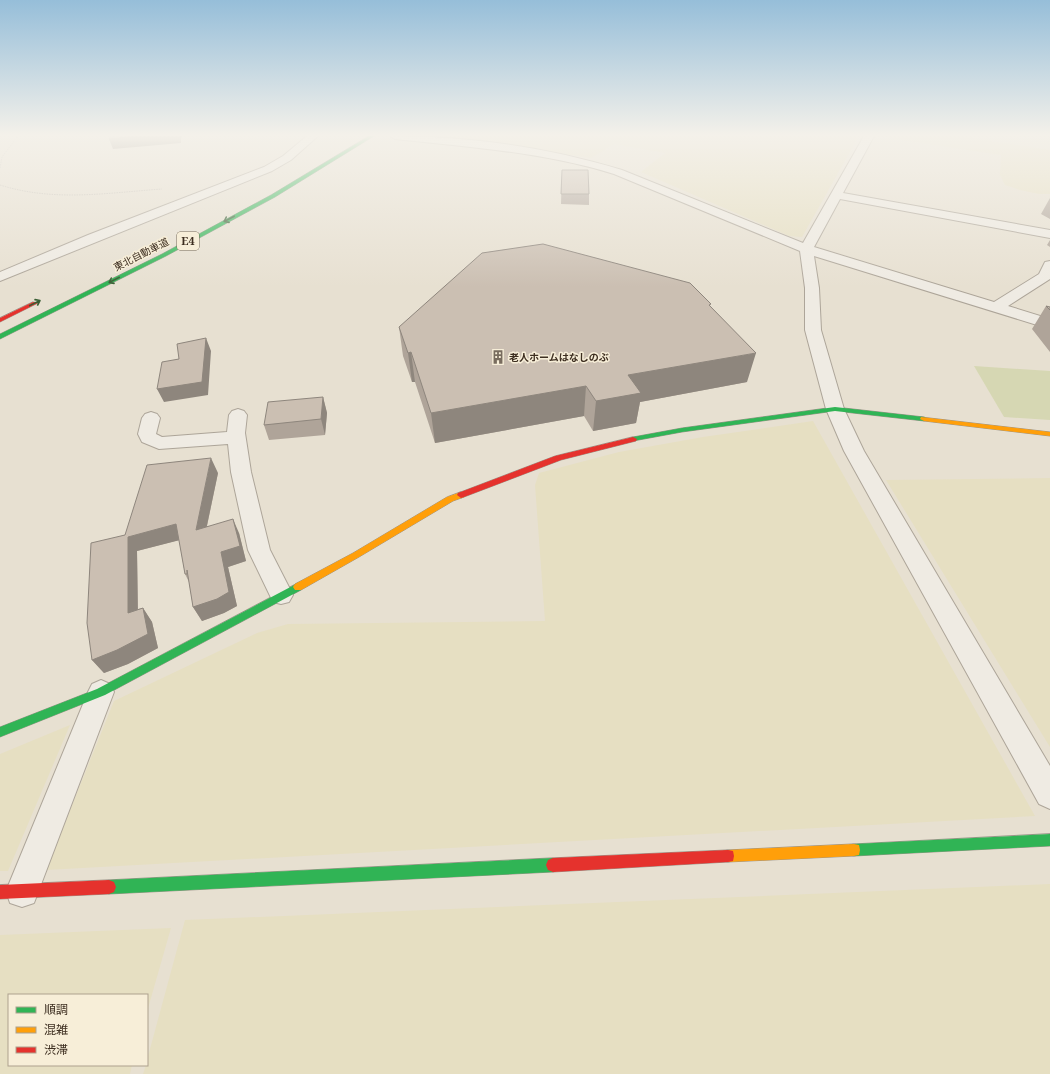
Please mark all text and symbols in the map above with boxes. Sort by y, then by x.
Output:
one-way arrow [223,216,235,224]
road number: E4 [177,232,199,250]
street label: 東北自動車道 [111,234,171,274]
one-way arrow [108,277,120,284]
one-way arrow [29,299,41,306]
building icon: 老人ホームはなしのぶ [490,349,506,365]
place label: 老人ホームはなしのぶ [509,350,609,364]
legend [8,994,148,1066]
text: 順調 [44,1001,68,1018]
text: 混雑 [44,1021,68,1038]
text: 渋滞 [44,1041,68,1058]

